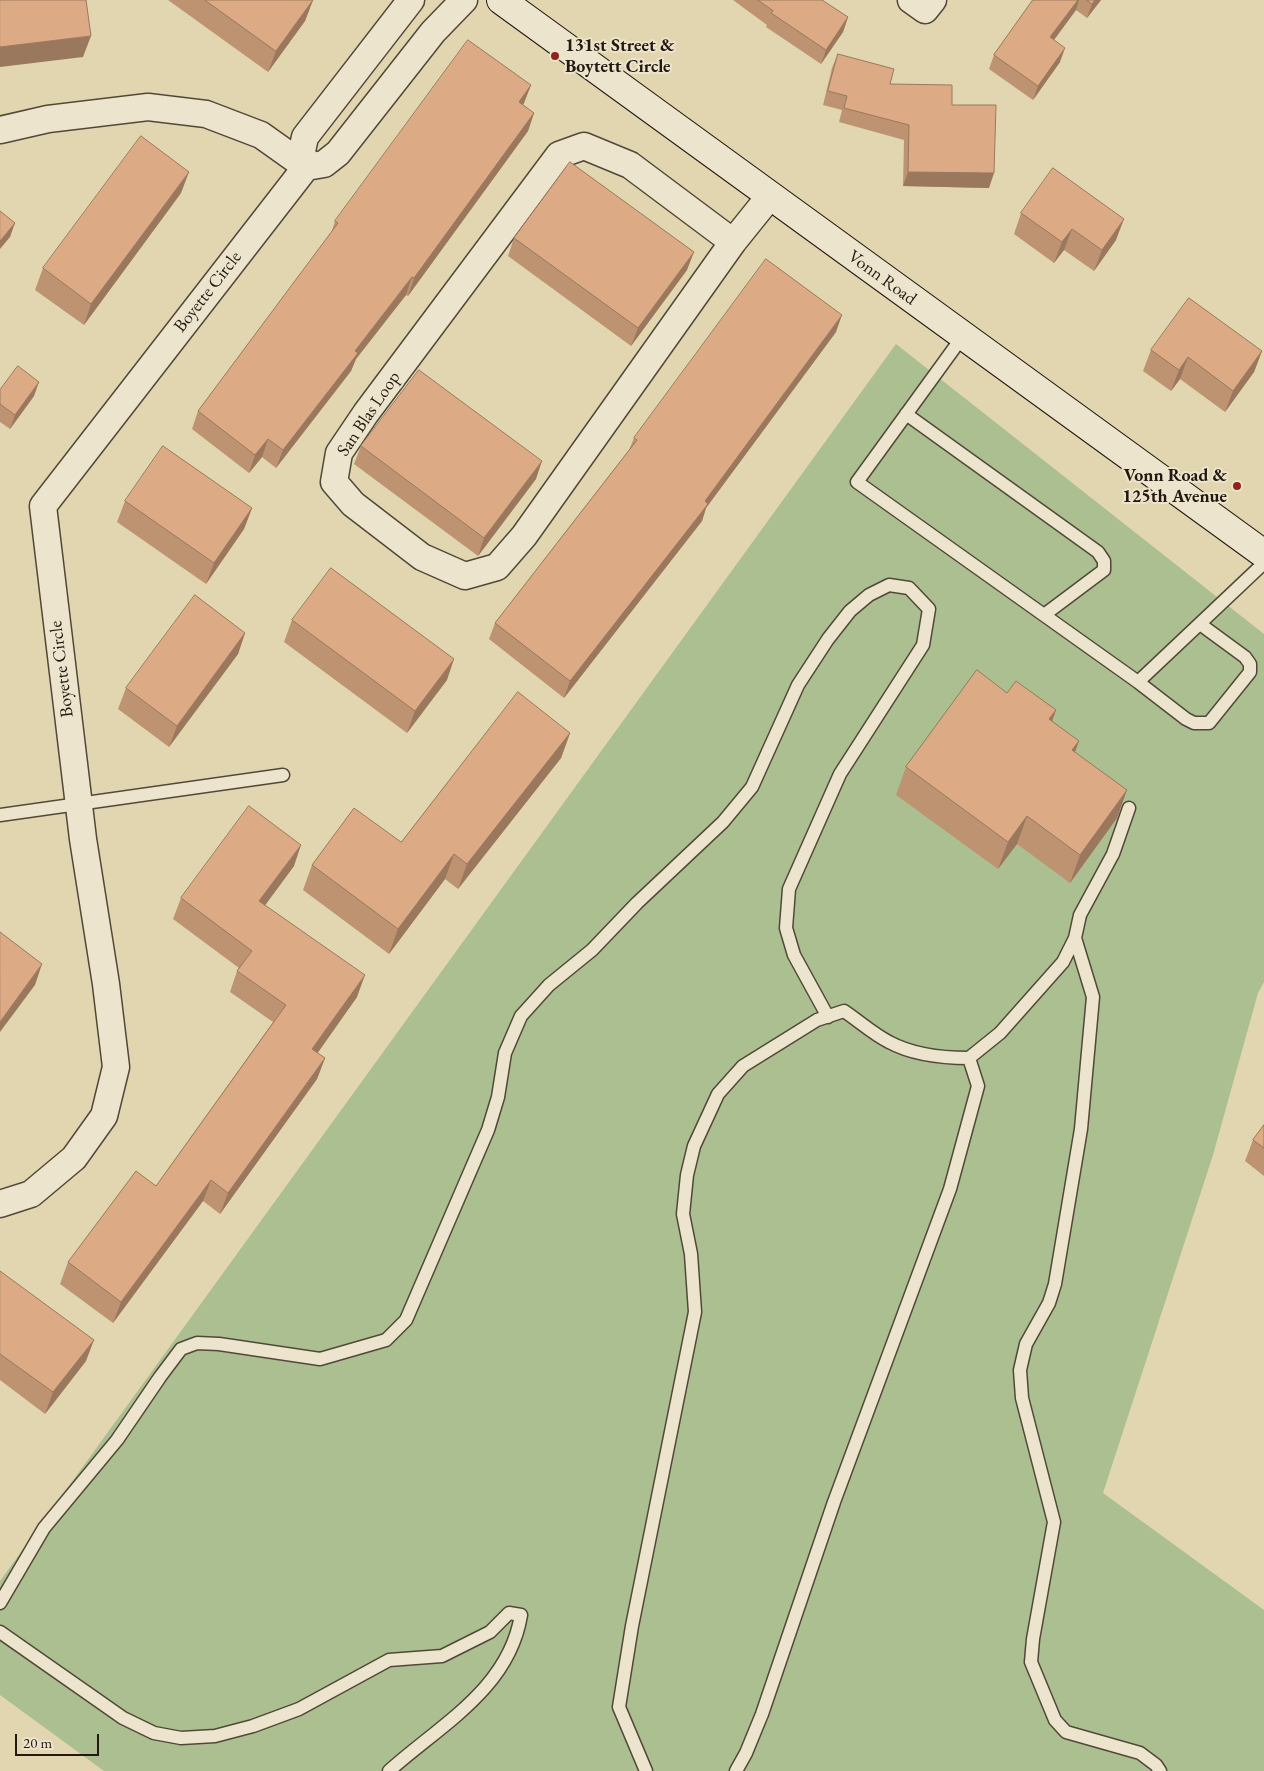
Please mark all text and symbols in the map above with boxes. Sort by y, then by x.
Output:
place label: 131st Street & Boytett Circle [565,35,674,78]
marker: 131st Street & Boytett Circle [549,50,561,62]
street label: Vonn Road [843,246,921,310]
street label: Boyette Circle [170,247,246,337]
street label: San Blas Loop [333,367,405,461]
place label: Vonn Road & 125th Avenue [1122,465,1227,508]
marker: Vonn Road & 125th Avenue [1231,480,1243,492]
street label: Boyette Circle [45,619,79,719]
scale bar [18,1724,101,1756]
text: 20 m [23,1733,52,1752]

